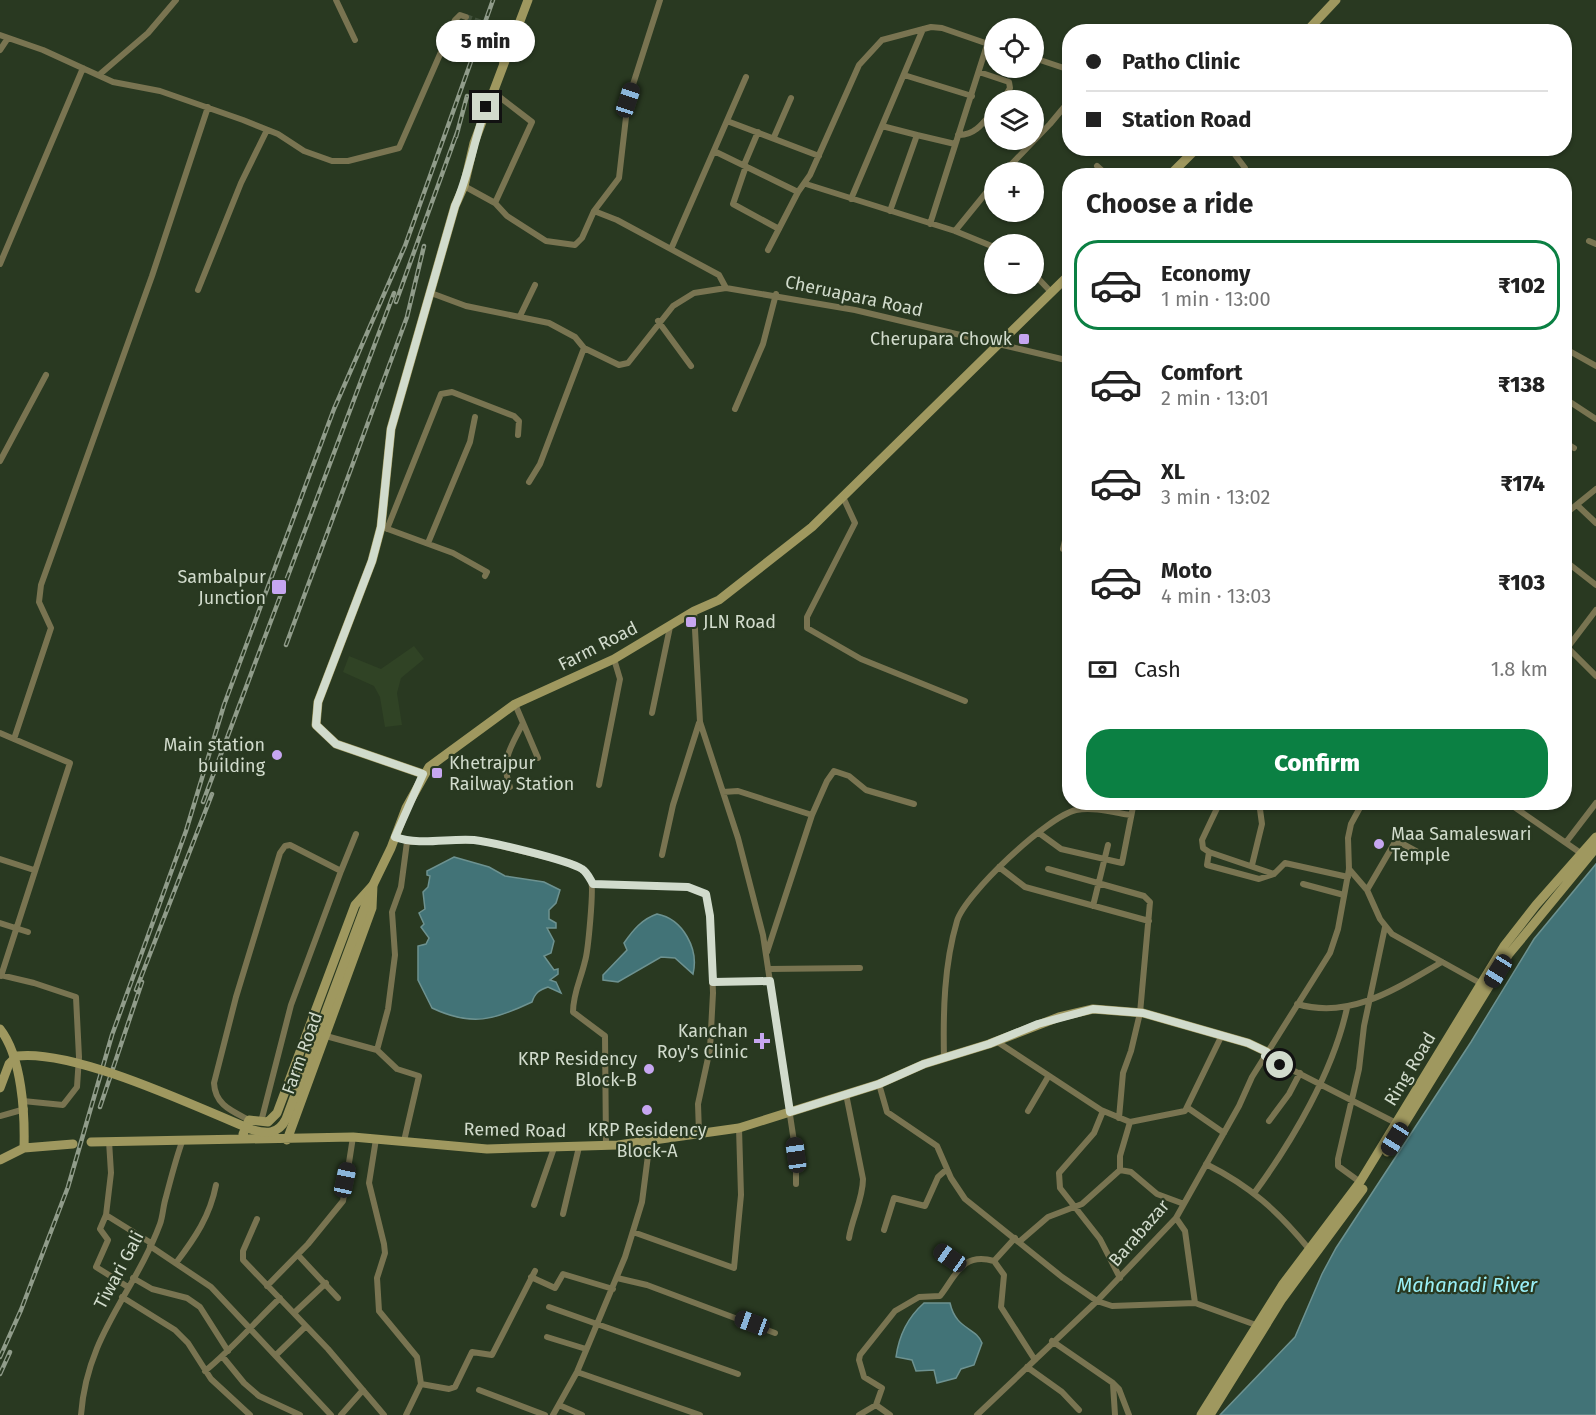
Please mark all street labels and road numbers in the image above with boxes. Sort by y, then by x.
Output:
street label: Cheruapara Road [783,271,925,321]
street label: Farm Road [555,617,641,675]
street label: Farm Road [277,1009,327,1097]
street label: Ring Road [1379,1028,1441,1110]
street label: Remed Road [463,1118,567,1142]
street label: Barabazar [1104,1195,1174,1271]
street label: Tiwari Gali [89,1227,149,1313]

